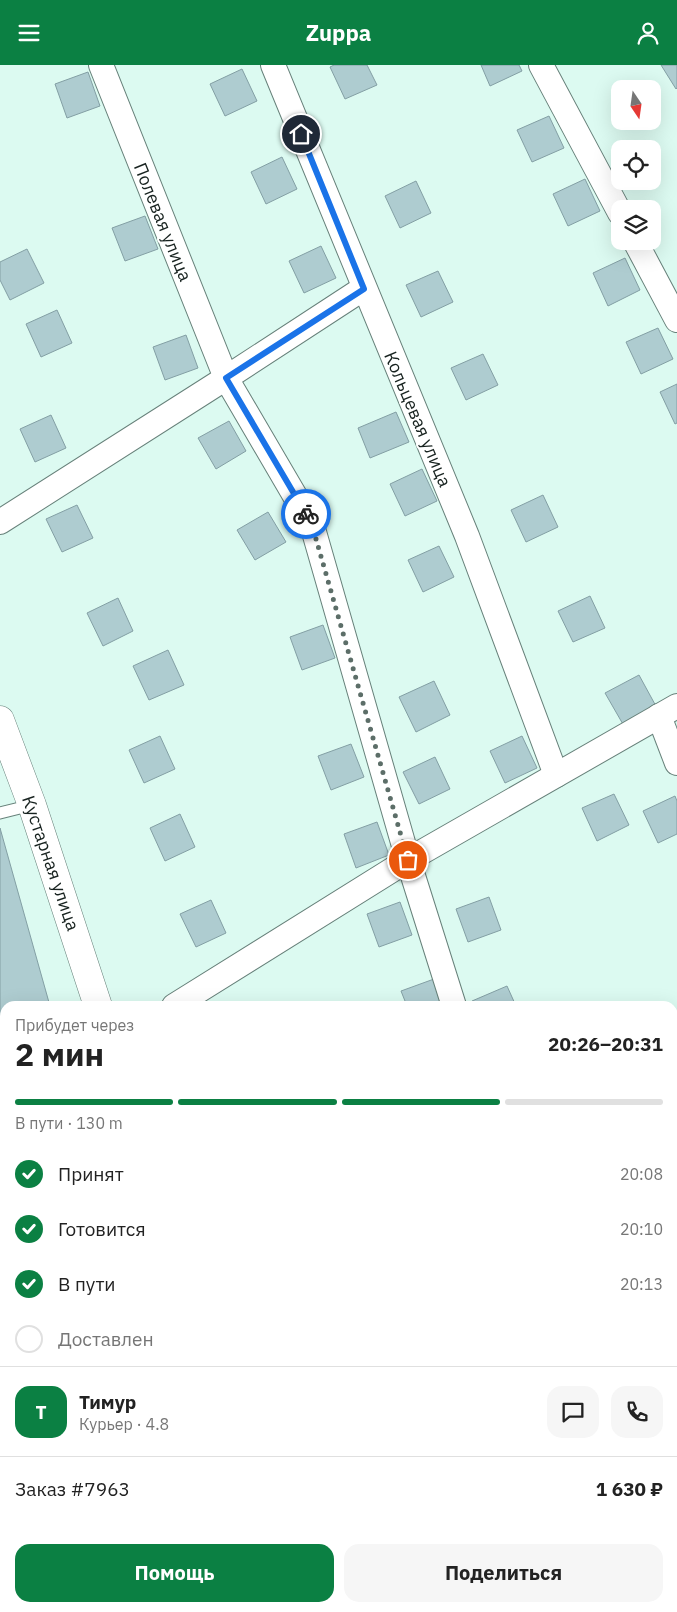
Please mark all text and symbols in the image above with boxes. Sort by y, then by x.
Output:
text: Zuppa [306,18,371,47]
icon: menu [15,19,43,47]
icon: person [634,19,662,47]
north arrow [611,80,661,130]
map controls [611,80,661,250]
pin [280,113,322,155]
icon: home [287,120,315,148]
button: locate [611,140,661,190]
street label: Полевая улица [129,159,197,285]
button: layers [611,200,661,250]
street label: Кольцевая улица [379,348,457,491]
courier [281,489,331,539]
icon: bike [292,500,320,528]
street label: Кустарная улица [17,792,85,934]
pin [387,839,429,881]
icon: bag [394,846,422,874]
text: Прибудет через [15,1015,134,1035]
text: 20:26–20:31 [548,1032,663,1056]
text: 2 мин [15,1033,104,1075]
text: В пути · 130 m [15,1113,123,1133]
icon: check [15,1160,43,1188]
text: Принят [58,1162,124,1186]
text: 20:08 [620,1164,663,1184]
icon: check [15,1215,43,1243]
text: Готовится [58,1217,146,1241]
text: 20:10 [620,1219,663,1239]
icon: check [15,1270,43,1298]
text: В пути [58,1272,116,1296]
text: 20:13 [620,1274,663,1294]
text: Доставлен [58,1327,154,1351]
button: chat [547,1386,599,1438]
button: phone [611,1386,663,1438]
text: Тимур [79,1390,136,1414]
text: Т [35,1400,47,1424]
text: Курьер · 4.8 [79,1414,169,1434]
text: Заказ #7963 [15,1477,130,1501]
text: 1 630 ₽ [596,1477,663,1501]
button: Помощь [15,1544,334,1602]
button: Поделиться [344,1544,663,1602]

